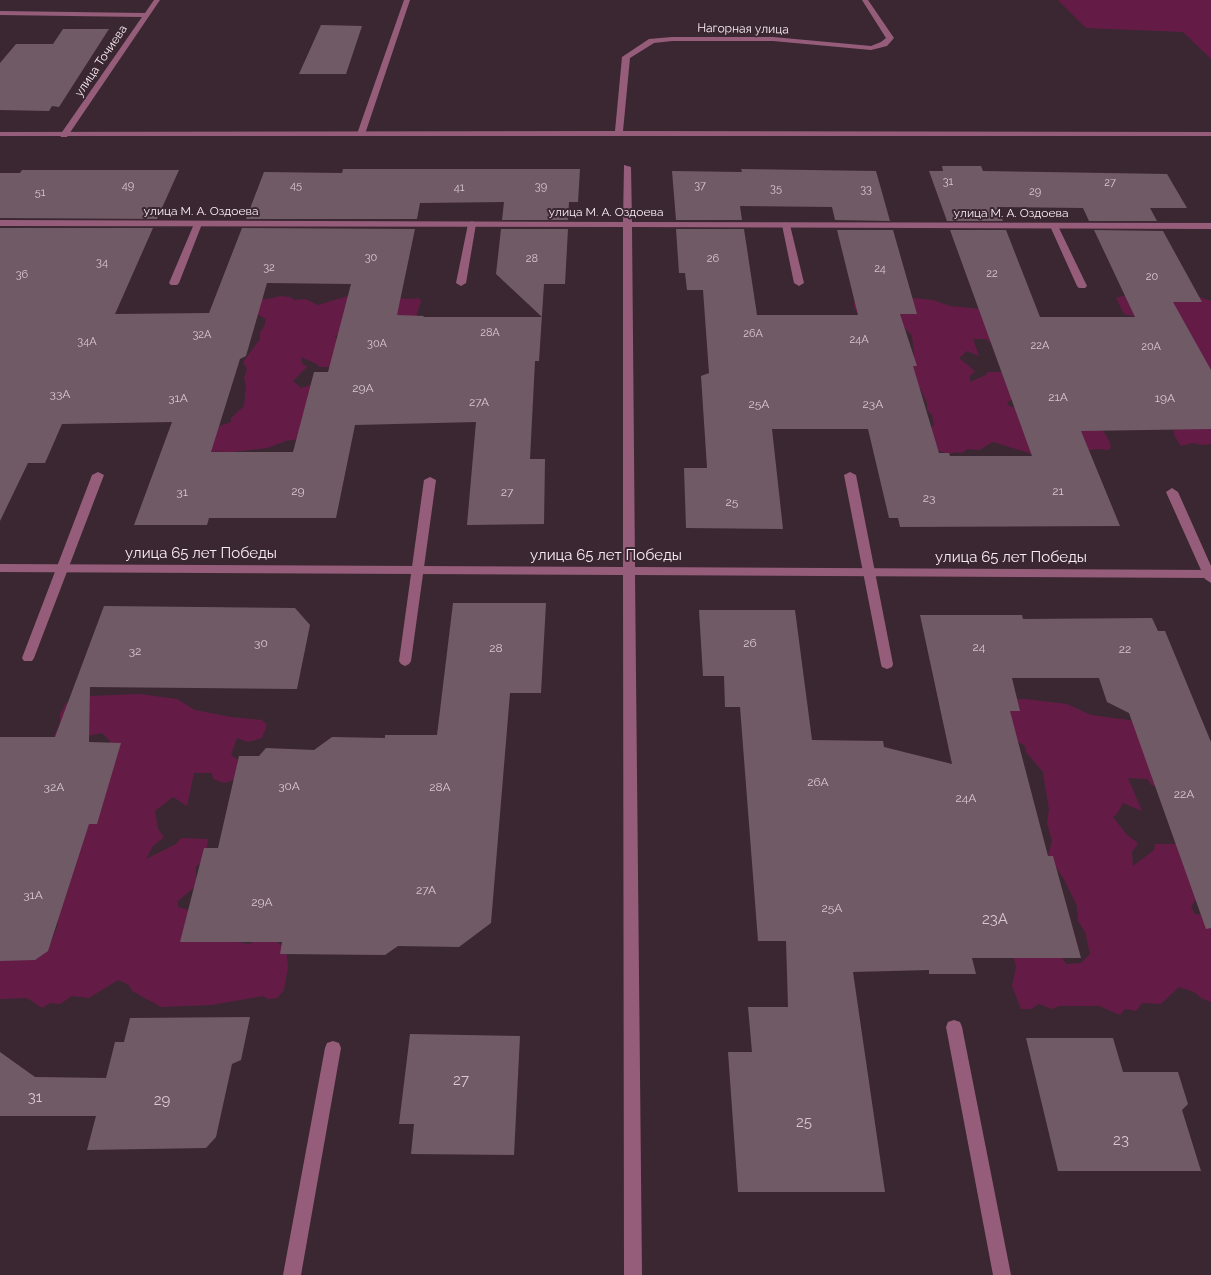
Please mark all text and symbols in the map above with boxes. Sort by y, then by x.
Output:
street label: Нагорная улица [697,21,789,37]
street label: улица Точиева [72,22,130,100]
house number: 31 [943,175,953,189]
house number: 27 [1104,176,1116,190]
house number: 49 [122,179,134,193]
house number: 45 [290,179,302,193]
house number: 37 [694,179,706,193]
house number: 39 [535,180,547,194]
house number: 41 [454,181,464,195]
house number: 35 [770,182,782,196]
house number: 33 [860,183,872,197]
house number: 29 [1029,185,1041,199]
house number: 51 [35,186,45,200]
street label: улица М. А. Оздоева [144,204,258,218]
street label: улица М. А. Оздоева [549,205,663,219]
street label: улица М. А. Оздоева [954,206,1068,220]
house number: 30 [365,251,377,265]
house number: 28 [526,252,538,266]
house number: 26 [707,252,719,266]
house number: 34 [96,256,108,270]
house number: 32 [263,261,275,275]
house number: 24 [874,262,886,276]
house number: 22 [986,267,998,281]
house number: 36 [16,268,28,282]
house number: 20 [1146,270,1158,284]
house number: 28А [480,326,500,340]
house number: 26А [743,327,763,341]
house number: 32А [192,328,212,342]
house number: 24А [849,333,869,347]
house number: 34А [77,335,97,349]
house number: 30А [367,337,387,351]
house number: 22А [1031,339,1049,353]
house number: 20А [1141,340,1161,354]
house number: 29А [352,381,374,395]
house number: 33А [50,387,70,401]
house number: 21А [1048,390,1068,404]
house number: 31А [168,391,188,405]
house number: 19А [1155,391,1175,405]
house number: 27А [469,395,489,409]
house number: 25А [749,397,769,411]
house number: 23А [863,397,883,411]
house number: 29 [291,484,305,498]
house number: 21 [1052,484,1064,498]
house number: 31 [176,485,188,499]
house number: 27 [501,485,513,499]
house number: 23 [923,491,935,505]
house number: 25 [726,495,738,509]
street label: улица 65 лет Победы [125,544,277,562]
street label: улица 65 лет Победы [530,546,682,564]
street label: улица 65 лет Победы [935,548,1087,566]
house number: 30 [254,636,268,650]
house number: 26 [743,636,757,650]
house number: 24 [973,640,985,654]
house number: 28 [489,641,503,655]
house number: 22 [1119,642,1131,656]
house number: 32 [129,644,141,658]
house number: 26А [807,775,829,789]
house number: 30А [278,779,300,793]
house number: 32А [44,780,64,794]
house number: 28А [429,780,451,794]
house number: 22А [1174,787,1194,801]
house number: 24А [956,791,976,805]
house number: 27А [416,883,436,897]
house number: 31А [23,888,43,902]
house number: 29А [251,895,273,909]
house number: 25А [822,901,842,915]
house number: 23А [982,910,1008,928]
house number: 27 [453,1071,469,1089]
house number: 31 [28,1088,42,1106]
house number: 29 [154,1091,170,1109]
house number: 25 [796,1113,812,1131]
house number: 23 [1113,1131,1129,1149]

